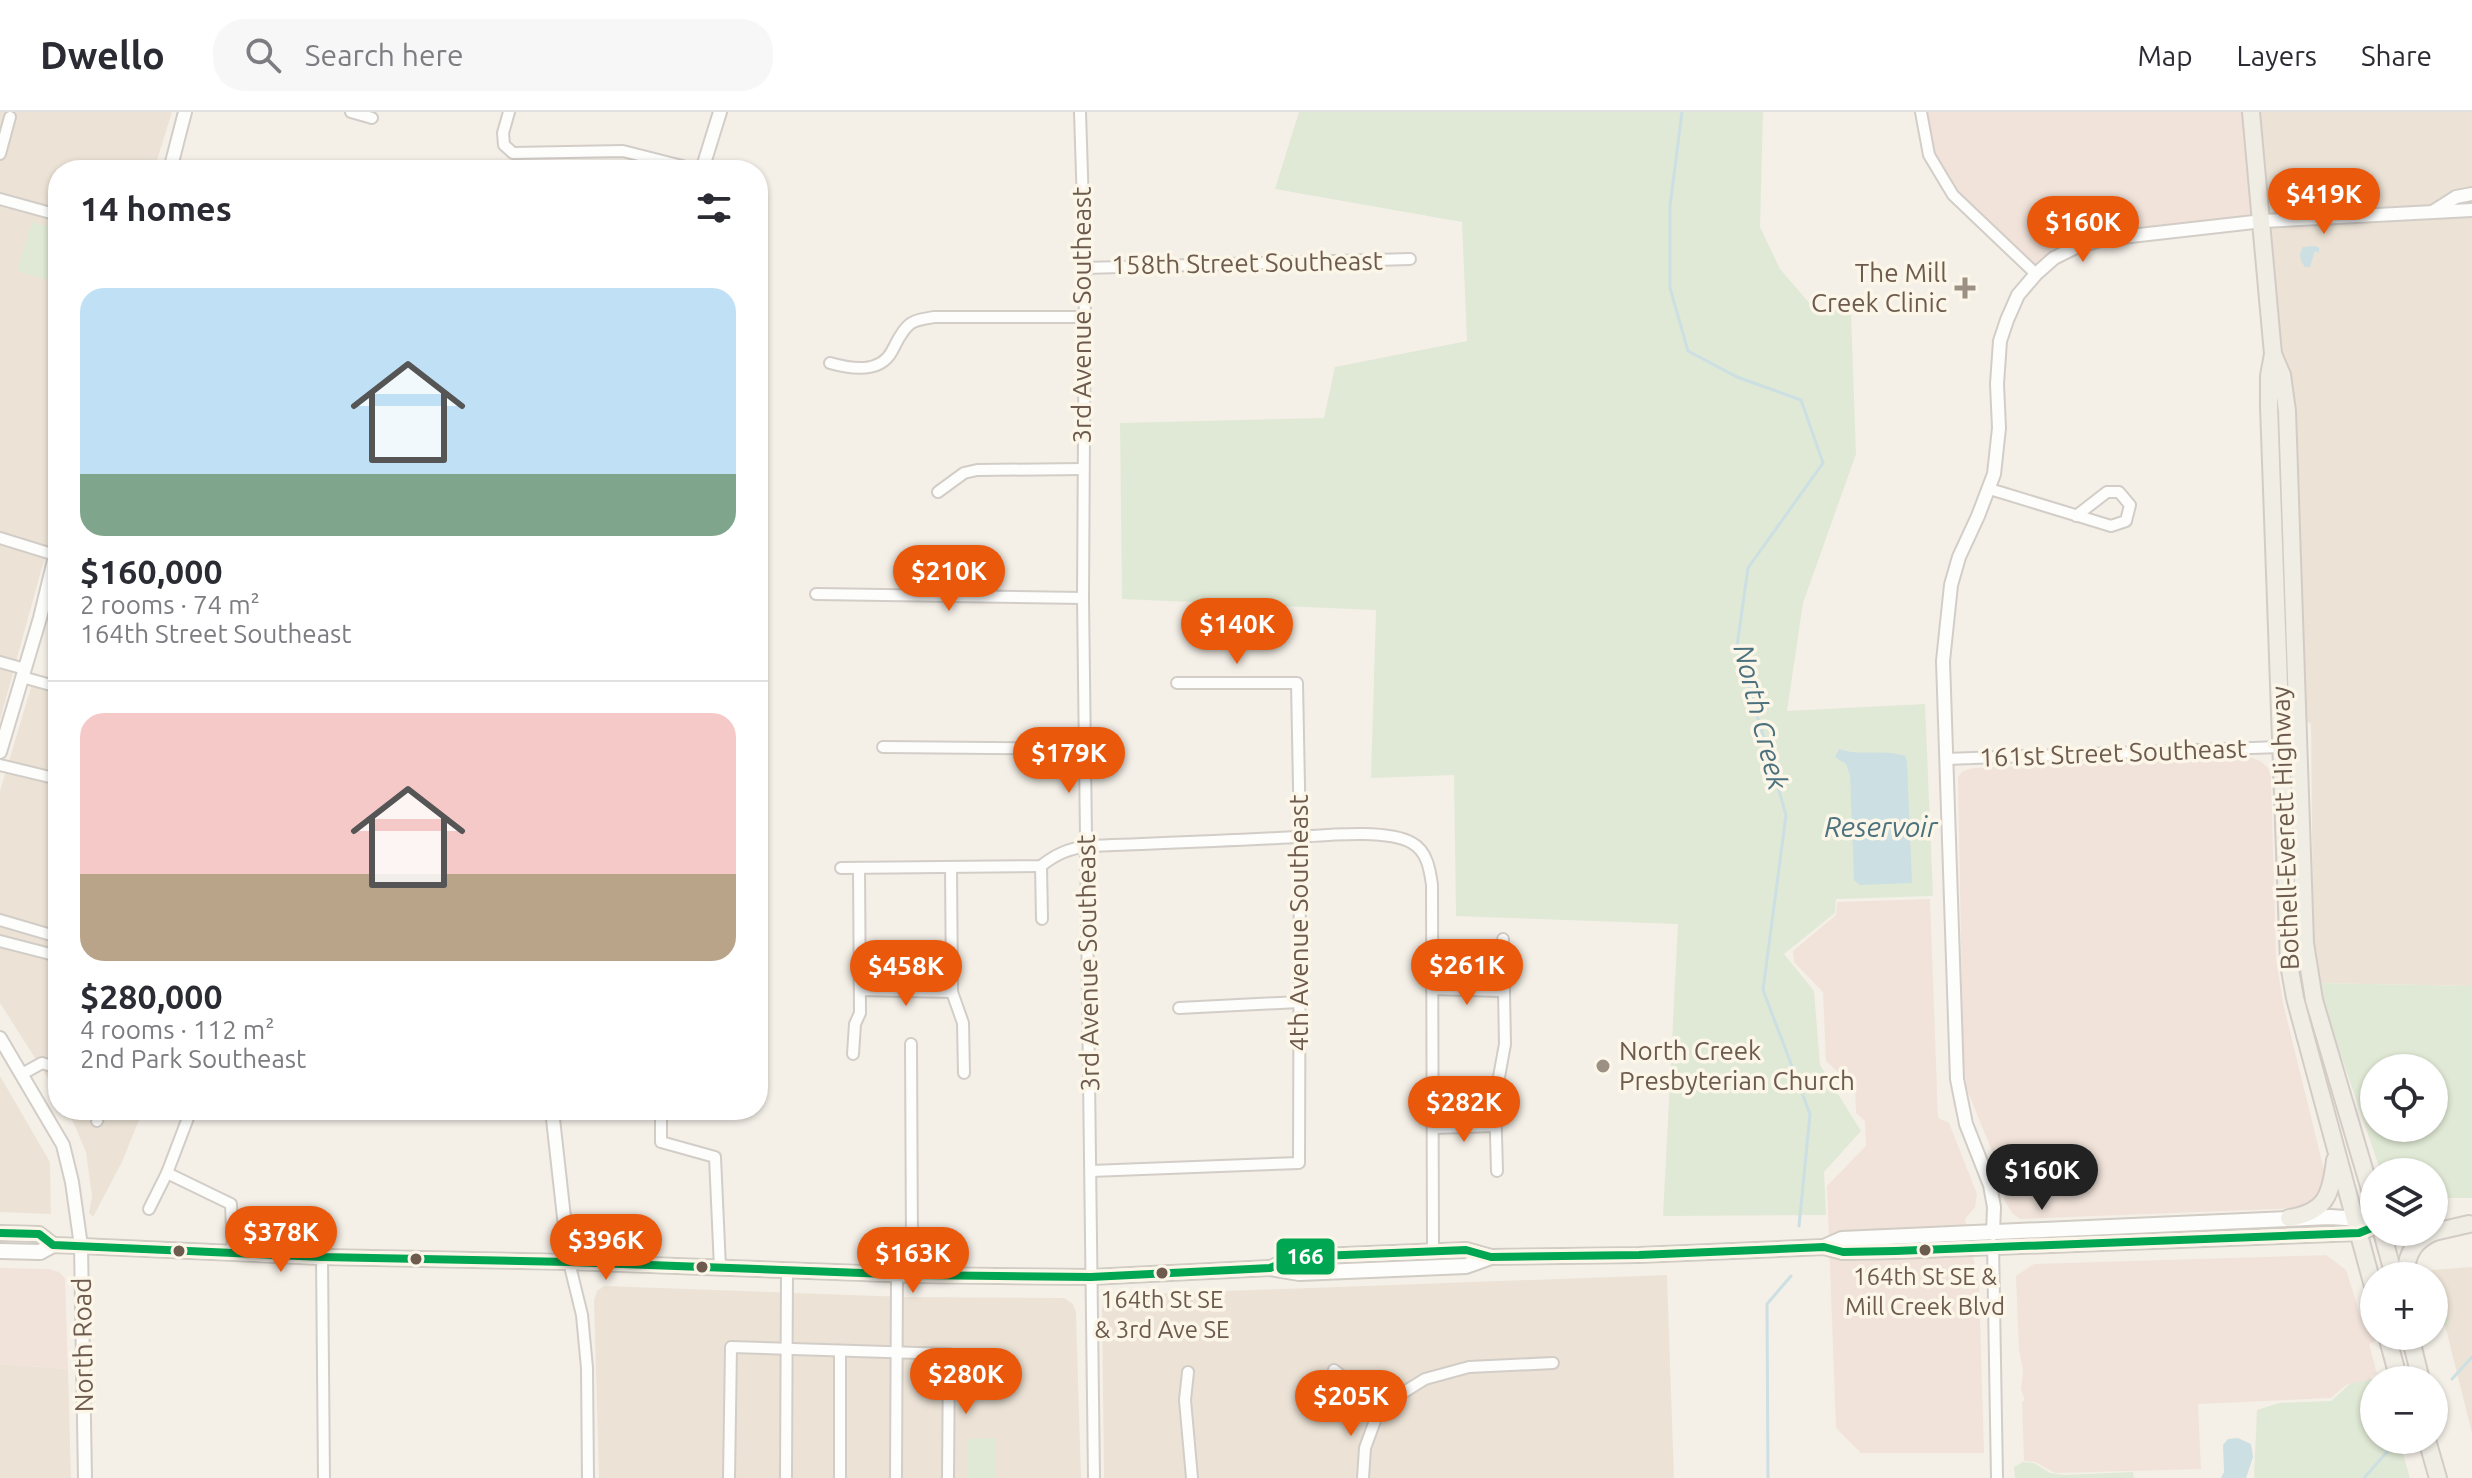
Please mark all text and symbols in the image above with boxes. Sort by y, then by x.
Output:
search box [213,19,773,91]
icon: search [241,33,285,77]
text: Dwello [40,34,165,76]
text: Search here [305,38,463,72]
text: Map [2137,40,2193,71]
text: Layers [2237,40,2317,71]
text: Share [2361,40,2432,71]
pin: $419K [2268,168,2380,236]
text: $419K [2286,179,2362,208]
icon: filters [692,186,736,230]
street label: 3rd Avenue Southeast [1067,186,1096,444]
text: 14 homes [80,189,232,227]
pin: $160K [2027,196,2139,264]
text: $160K [2045,207,2121,236]
street label: 158th Street Southeast [1111,246,1383,279]
place label: The Mill Creek Clinic [1811,258,1947,317]
marker: The Mill Creek Clinic [1954,277,1976,299]
icon: home [336,340,480,484]
pin: $210K [893,545,1005,613]
text: $160,000 [80,552,223,590]
text: $210K [911,556,987,585]
text: 2 rooms · 74 m² [80,590,260,619]
pin: $140K [1181,598,1293,666]
text: $140K [1199,609,1275,638]
text: 164th Street Southeast [80,619,352,648]
water label: North Creek [1728,641,1795,793]
street label: Bothell-Everett Highway [2265,685,2304,971]
pin: $179K [1013,727,1125,795]
street label: 161st Street Southeast [1979,733,2247,772]
text: $179K [1031,738,1107,767]
icon: home [336,765,480,909]
street label: 4th Avenue Southeast [1284,794,1313,1052]
water label: Reservoir [1824,811,1939,842]
street label: 3rd Avenue Southeast [1071,834,1104,1092]
pin: $261K [1411,939,1523,1007]
pin: $458K [850,940,962,1008]
text: $261K [1429,950,1505,979]
text: $458K [868,951,944,980]
text: $280,000 [80,977,223,1015]
text: 4 rooms · 112 m² [80,1015,275,1044]
place label: North Creek Presbyterian Church [1619,1036,1855,1095]
text: 2nd Park Southeast [80,1044,306,1073]
map controls [2360,1054,2448,1454]
button: locate [2360,1054,2448,1142]
marker: North Creek Presbyterian Church [1594,1057,1612,1075]
pin: $282K [1408,1076,1520,1144]
text: $282K [1426,1087,1502,1116]
pin: $160K [1986,1144,2098,1212]
text: $160K [2004,1155,2080,1184]
button: layers [2360,1158,2448,1246]
pin: $378K [225,1206,337,1274]
pin: $396K [550,1214,662,1282]
text: $378K [243,1217,319,1246]
text: $396K [568,1225,644,1254]
pin: $163K [857,1227,969,1295]
line badge: 166 [1275,1237,1336,1276]
text: $163K [875,1238,951,1267]
marker: 164th St SE & Mill Creek Blvd [1917,1242,1933,1258]
unlabelled marker [171,1243,187,1259]
text: 166 [1286,1243,1324,1268]
unlabelled marker [408,1251,424,1267]
unlabelled marker [694,1259,710,1275]
button: + [2360,1262,2448,1350]
place label: 164th St SE & Mill Creek Blvd [1845,1263,2005,1320]
marker: 164th St SE & 3rd Ave SE [1154,1265,1170,1281]
street label: North Road [67,1277,98,1413]
place label: 164th St SE & 3rd Ave SE [1094,1286,1230,1343]
pin: $280K [910,1348,1022,1416]
text: $280K [928,1359,1004,1388]
button: − [2360,1366,2448,1454]
pin: $205K [1295,1370,1407,1438]
text: $205K [1313,1381,1389,1410]

